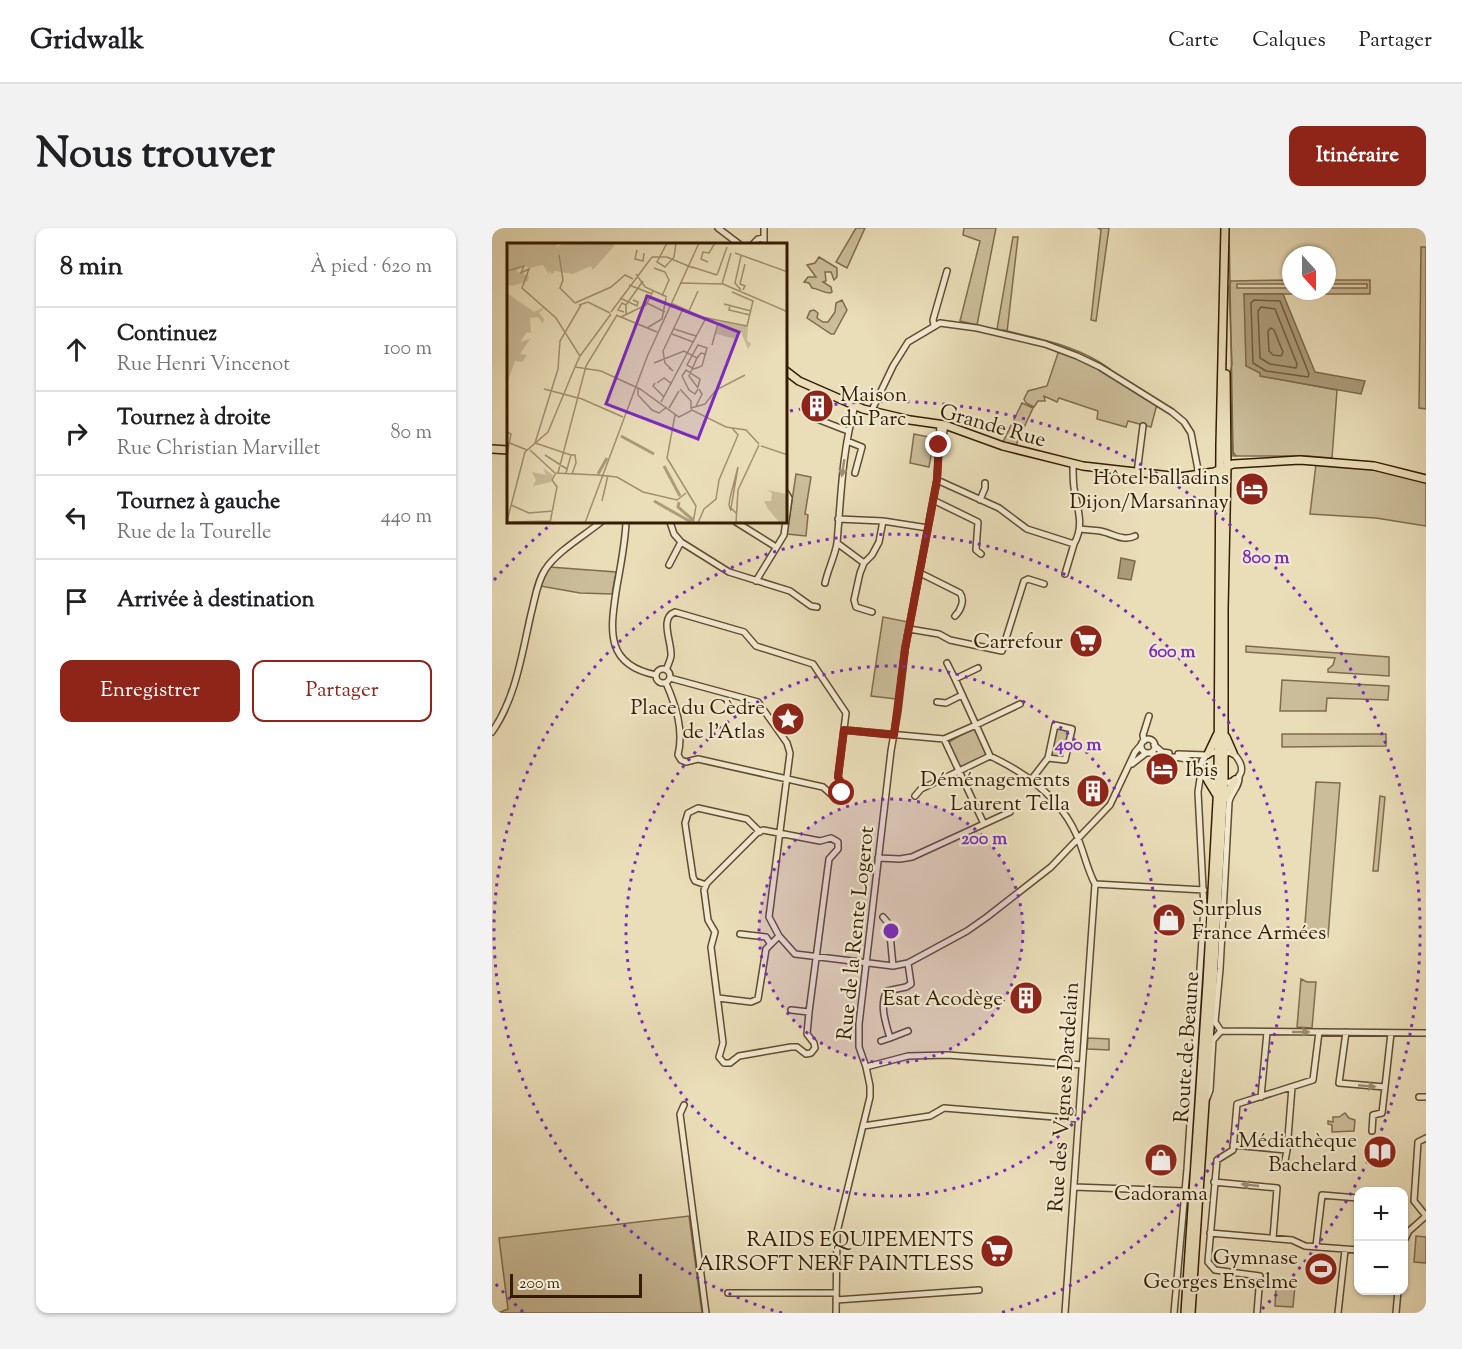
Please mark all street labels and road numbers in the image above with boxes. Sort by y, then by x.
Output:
street label: Grande Rue [936,397,1049,456]
street label: Rue de la Rente Logerot [831,825,883,1042]
street label: Route de Beaune [1168,970,1208,1124]
street label: Rue des Vignes Dardelain [1042,981,1088,1213]

